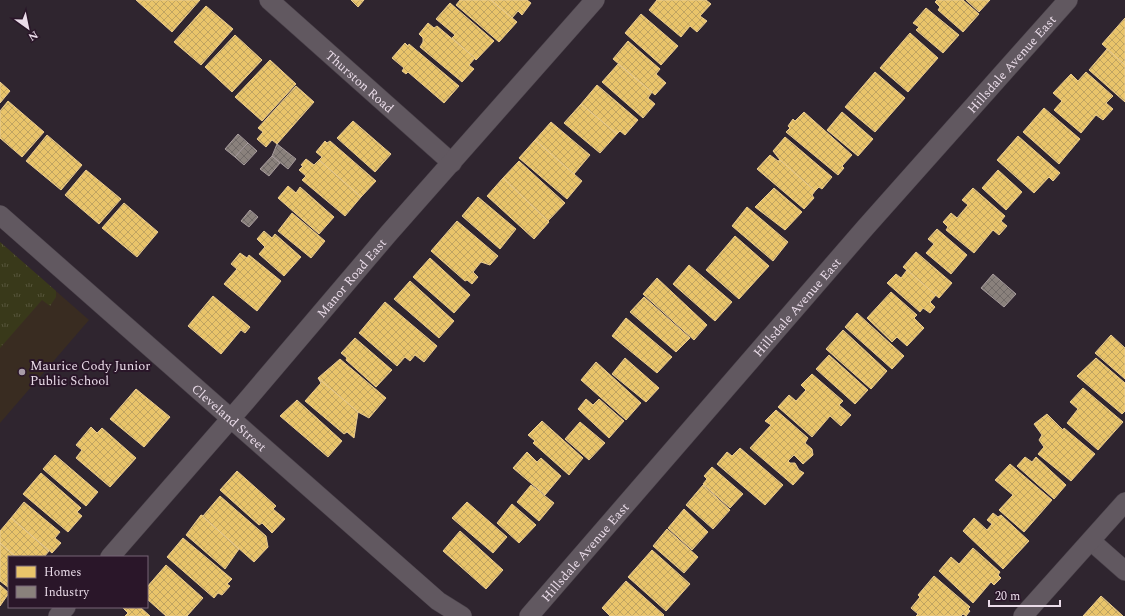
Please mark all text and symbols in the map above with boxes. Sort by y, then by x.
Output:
north arrow [8,8,48,48]
street label: Hillsdale Avenue East [963,11,1061,118]
text: N [25,26,42,46]
street label: Thurston Road [321,46,398,118]
street label: Manor Road East [312,234,392,323]
street label: Hillsdale Avenue East [749,253,847,362]
place label: Maurice Cody Junior Public School [30,356,150,391]
marker: Maurice Cody Junior Public School [17,367,27,377]
street label: Cleveland Street [187,379,271,457]
street label: Hillsdale Avenue East [537,498,634,607]
legend [8,556,148,608]
text: Homes [44,563,82,582]
scale bar [989,582,1060,608]
text: Industry [44,583,90,602]
text: 20 m [995,587,1020,606]

